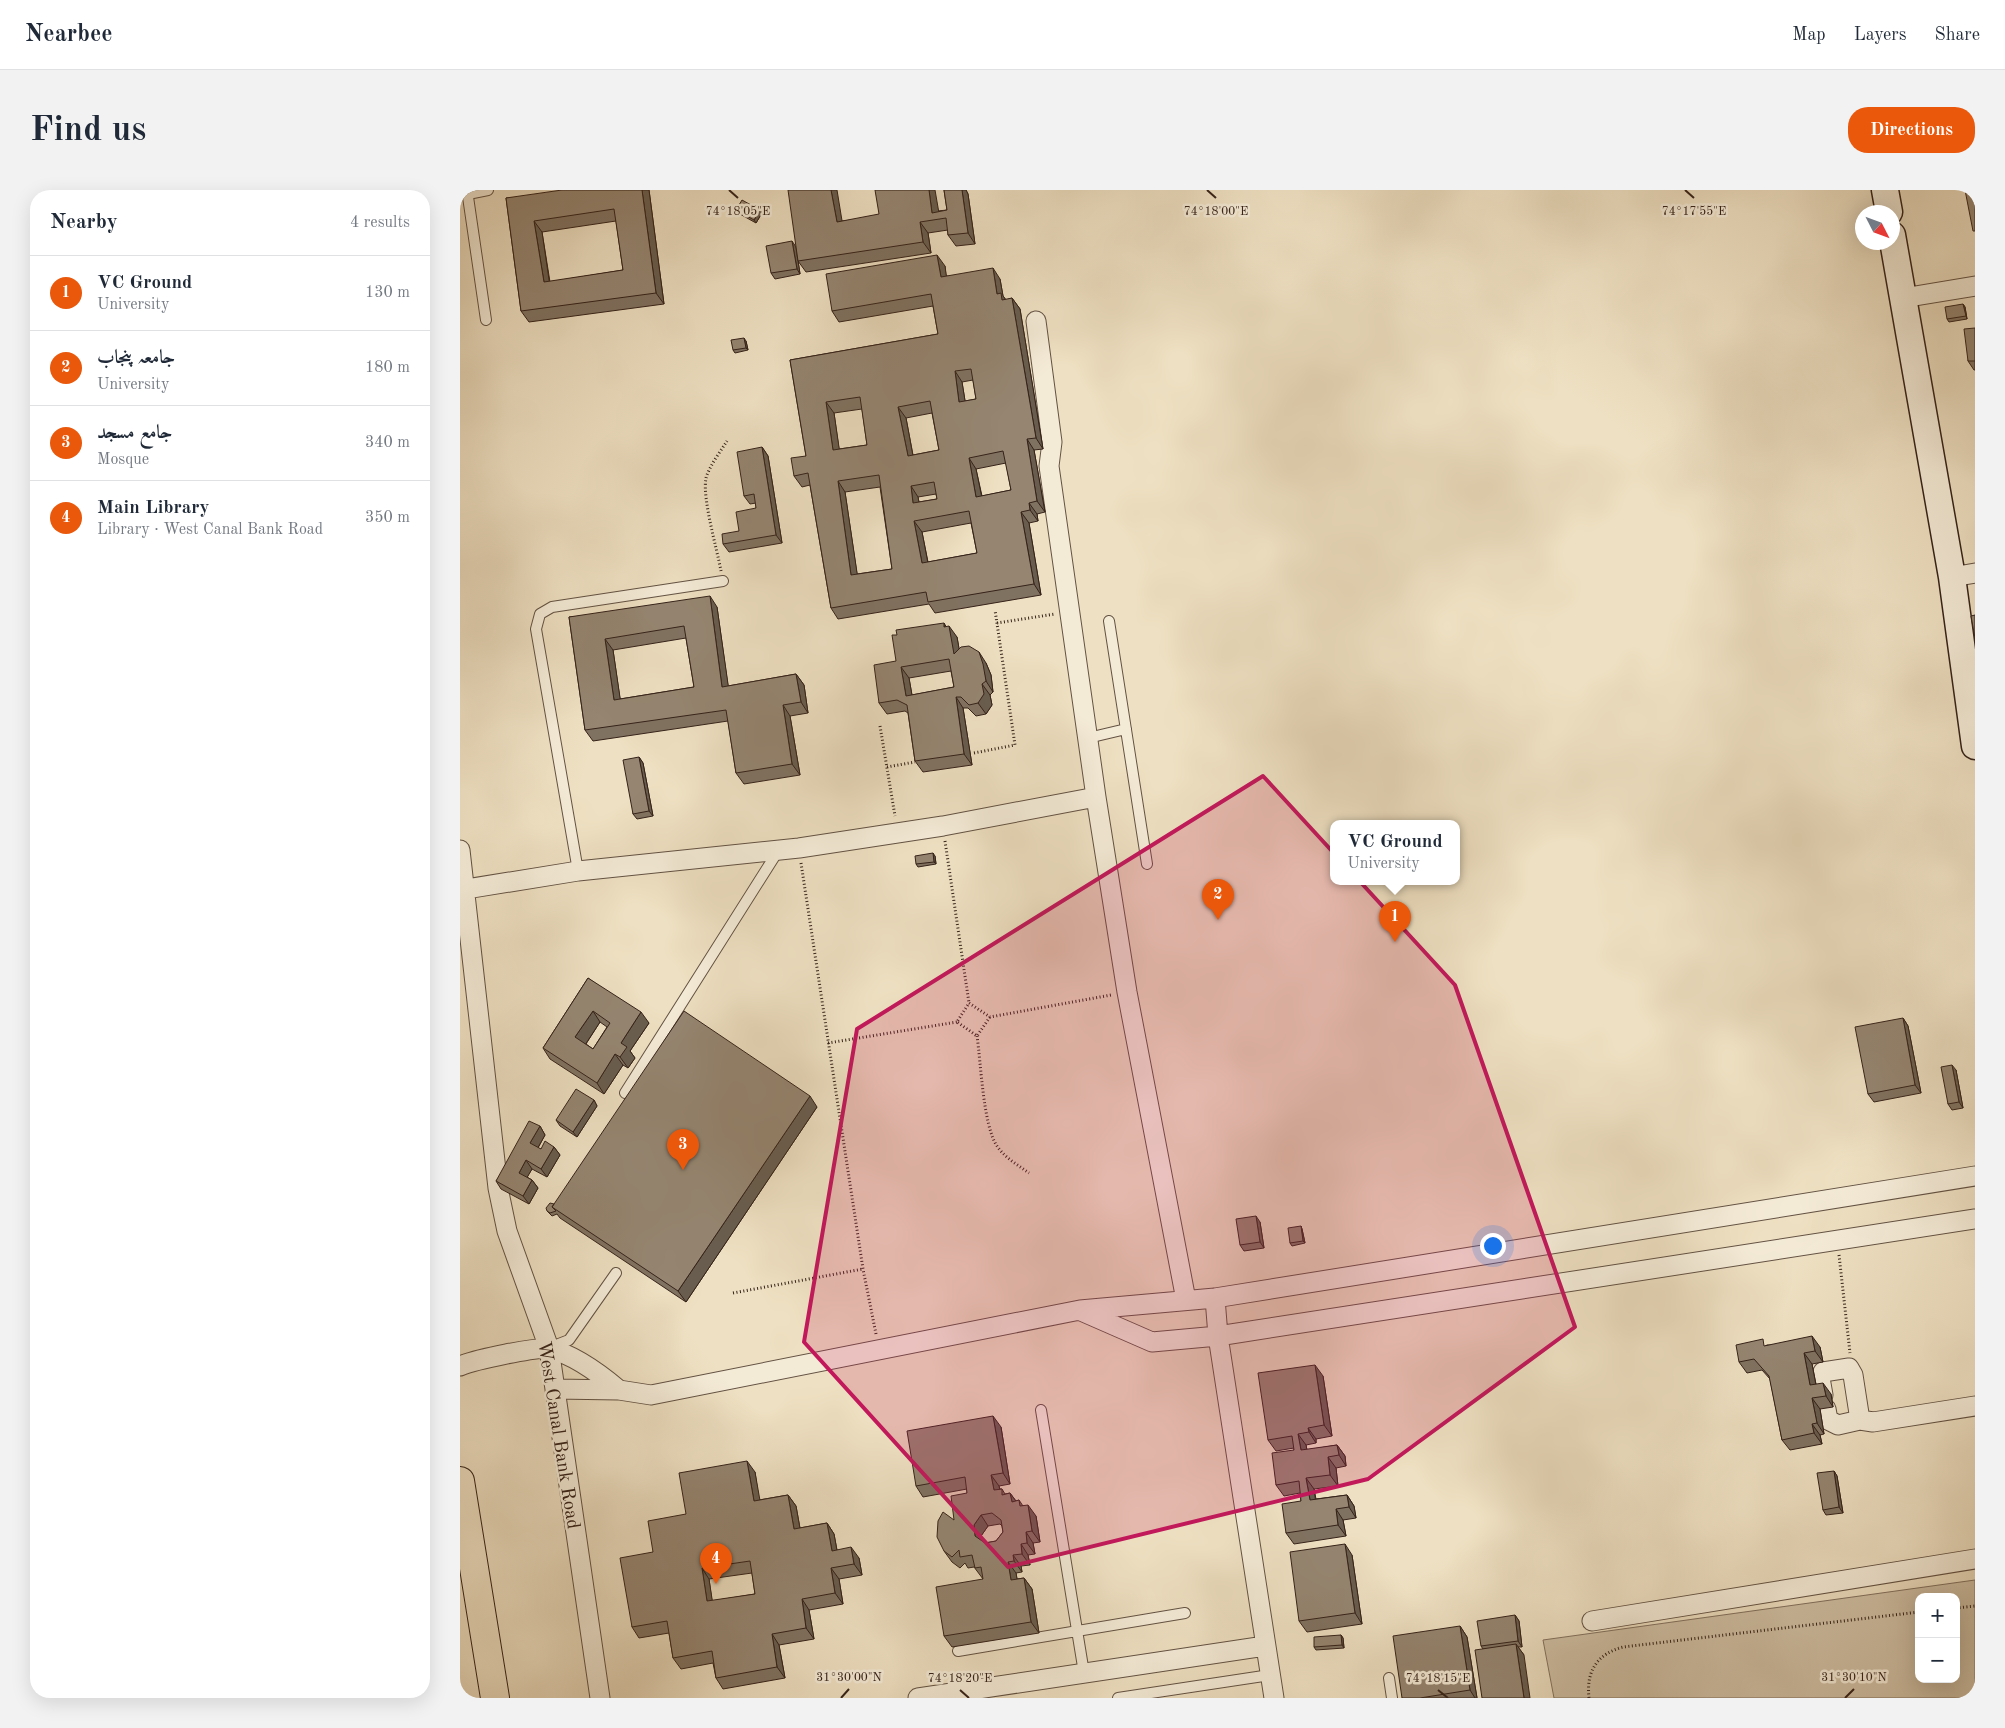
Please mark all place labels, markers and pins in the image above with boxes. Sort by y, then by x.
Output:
pin: 2 [1202,879,1234,920]
pin: 1 [1379,901,1411,942]
pin: 3 [667,1129,699,1170]
pin: 4 [700,1543,732,1584]

